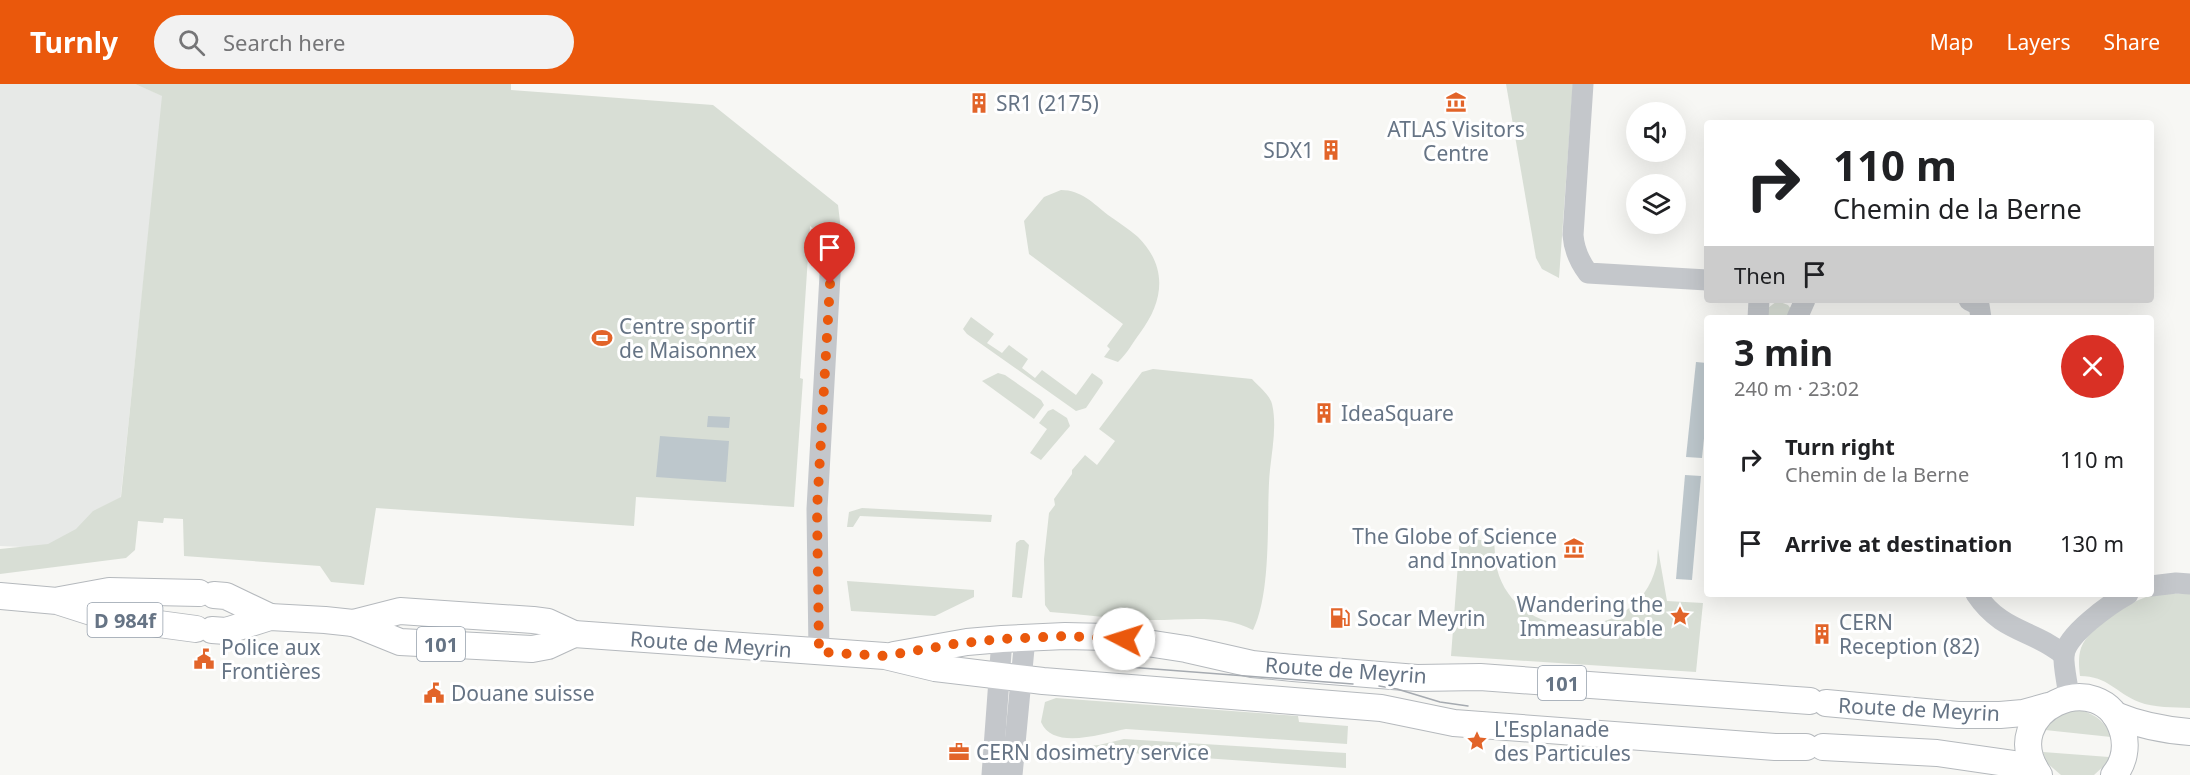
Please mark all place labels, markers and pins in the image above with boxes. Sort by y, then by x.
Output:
place label: SR1 (2175) [996,89,1099,117]
museum icon: ATLAS Visitors Centre [1444,90,1468,114]
building icon: SR1 (2175) [967,91,991,115]
place label: ATLAS Visitors Centre [1387,115,1525,167]
place label: SDX1 [1263,136,1314,164]
building icon: SDX1 [1319,138,1343,162]
pin [804,222,855,284]
place label: Centre sportif de Maisonnex [619,312,757,364]
sports icon: Centre sportif de Maisonnex [590,326,614,350]
place label: IdeaSquare [1341,399,1454,427]
building icon: IdeaSquare [1312,401,1336,425]
place label: The Globe of Science and Innovation [1352,522,1557,574]
museum icon: The Globe of Science and Innovation [1562,536,1586,560]
place label: Wandering the Immeasurable [1517,590,1663,642]
place label: Socar Meyrin [1357,604,1485,632]
place icon: Wandering the Immeasurable [1668,604,1692,628]
fuel station icon: Socar Meyrin [1328,606,1352,630]
place label: CERN Reception (82) [1839,608,1980,660]
building icon: CERN Reception (82) [1810,622,1834,646]
place label: Police aux Frontières [221,633,321,685]
public building icon: Police aux Frontières [192,647,216,671]
place label: Douane suisse [451,679,595,707]
public building icon: Douane suisse [422,681,446,705]
place label: L'Esplanade des Particules [1494,715,1631,767]
place icon: L'Esplanade des Particules [1465,729,1489,753]
place label: CERN dosimetry service [976,738,1209,766]
office icon: CERN dosimetry service [947,740,971,764]

